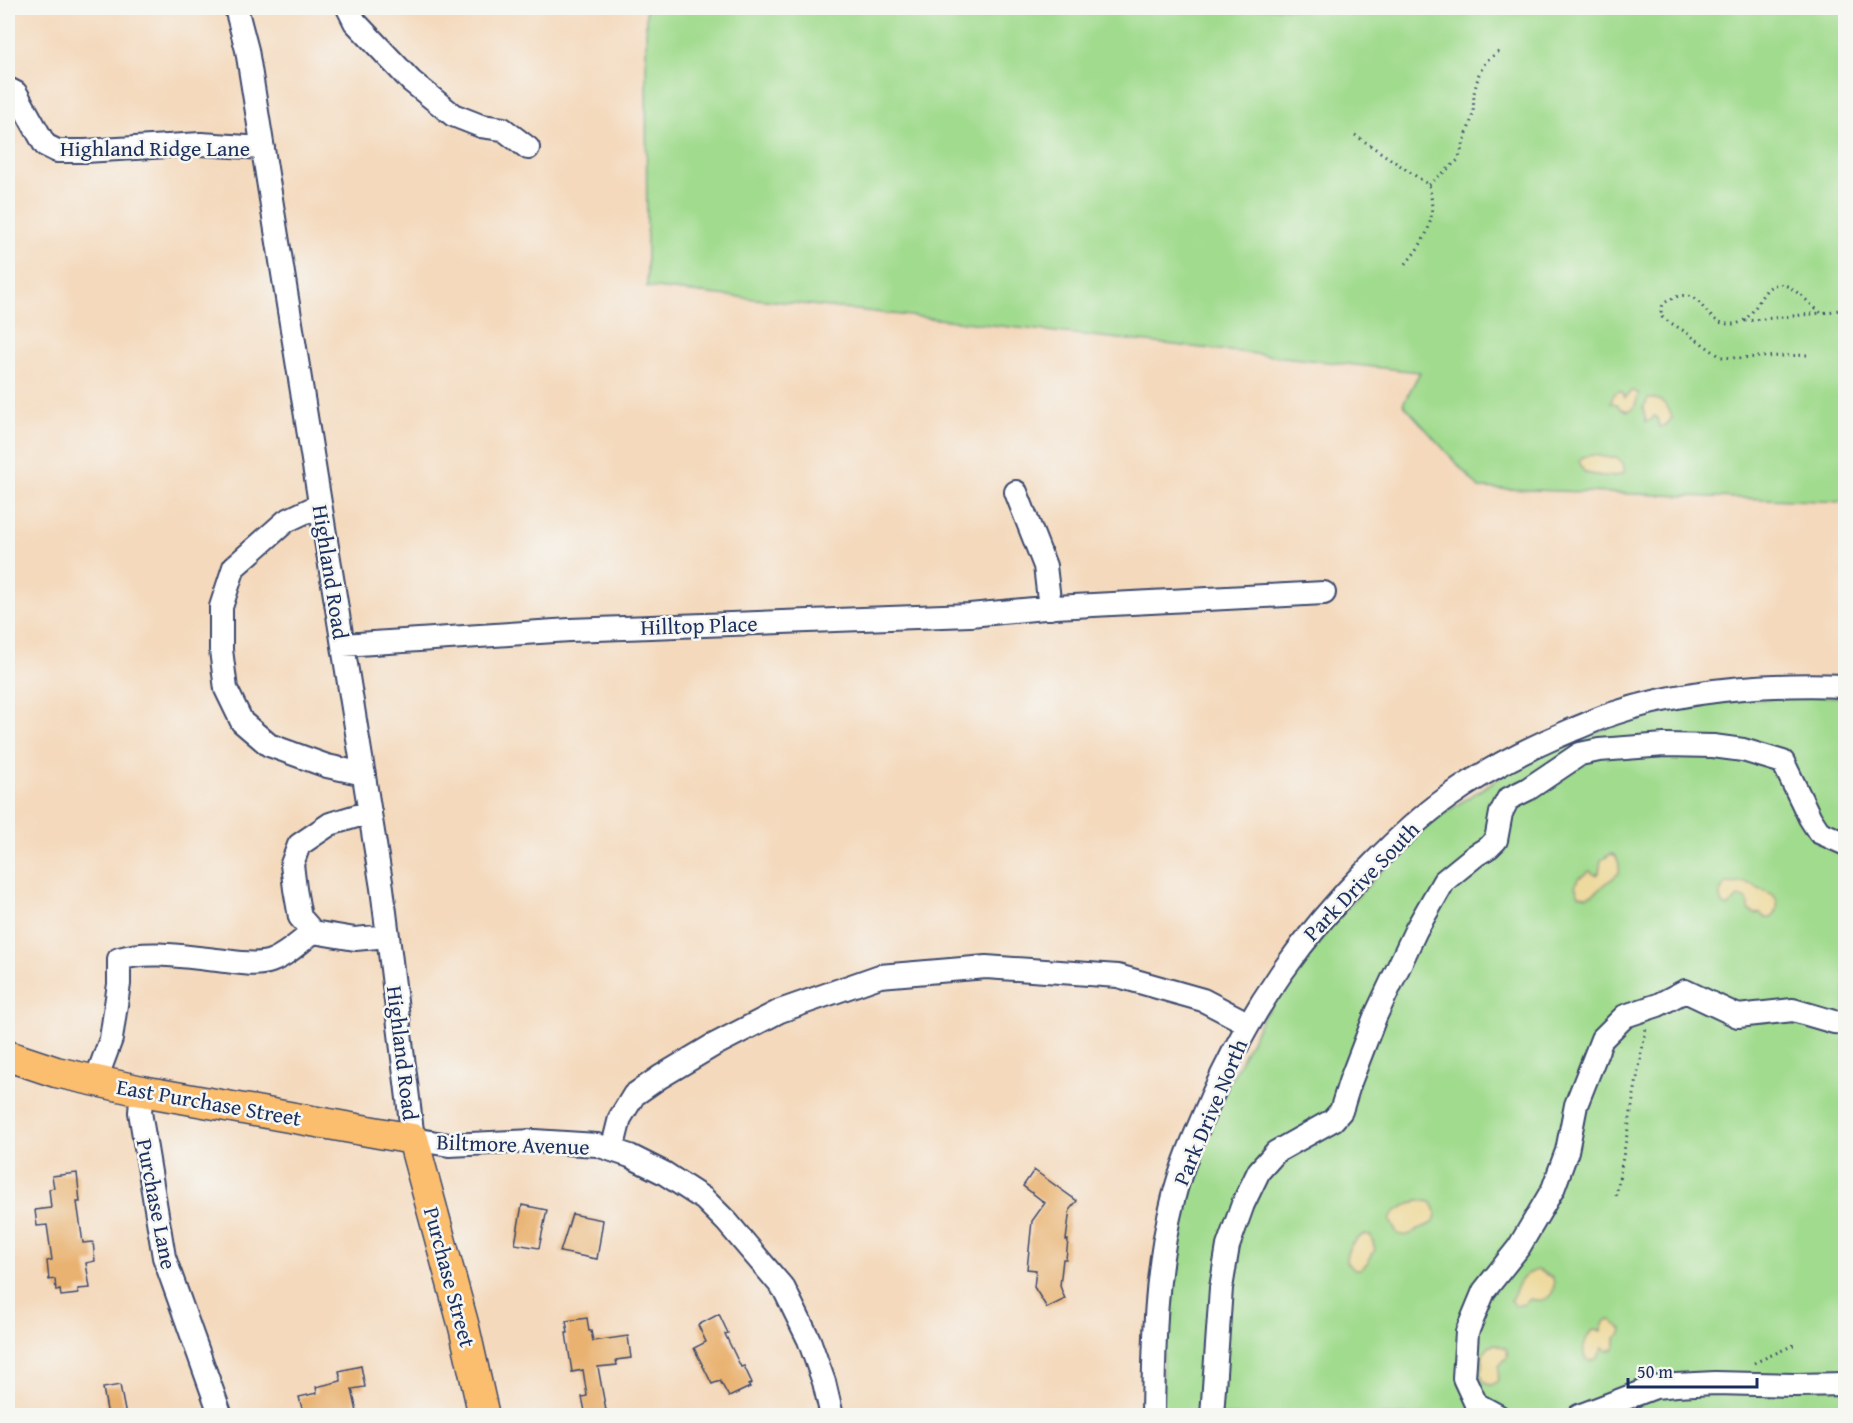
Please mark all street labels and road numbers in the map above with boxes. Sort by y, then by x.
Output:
street label: Highland Ridge Lane [60,132,250,164]
street label: Highland Road [305,503,357,642]
street label: Hilltop Place [640,607,758,643]
street label: Park Drive South [1295,813,1427,948]
street label: Highland Road [379,984,427,1123]
street label: Park Drive North [1165,1033,1256,1190]
street label: East Purchase Street [114,1070,304,1134]
street label: Biltmore Avenue [436,1125,590,1163]
street label: Purchase Lane [129,1136,185,1272]
street label: Purchase Street [416,1203,484,1351]

